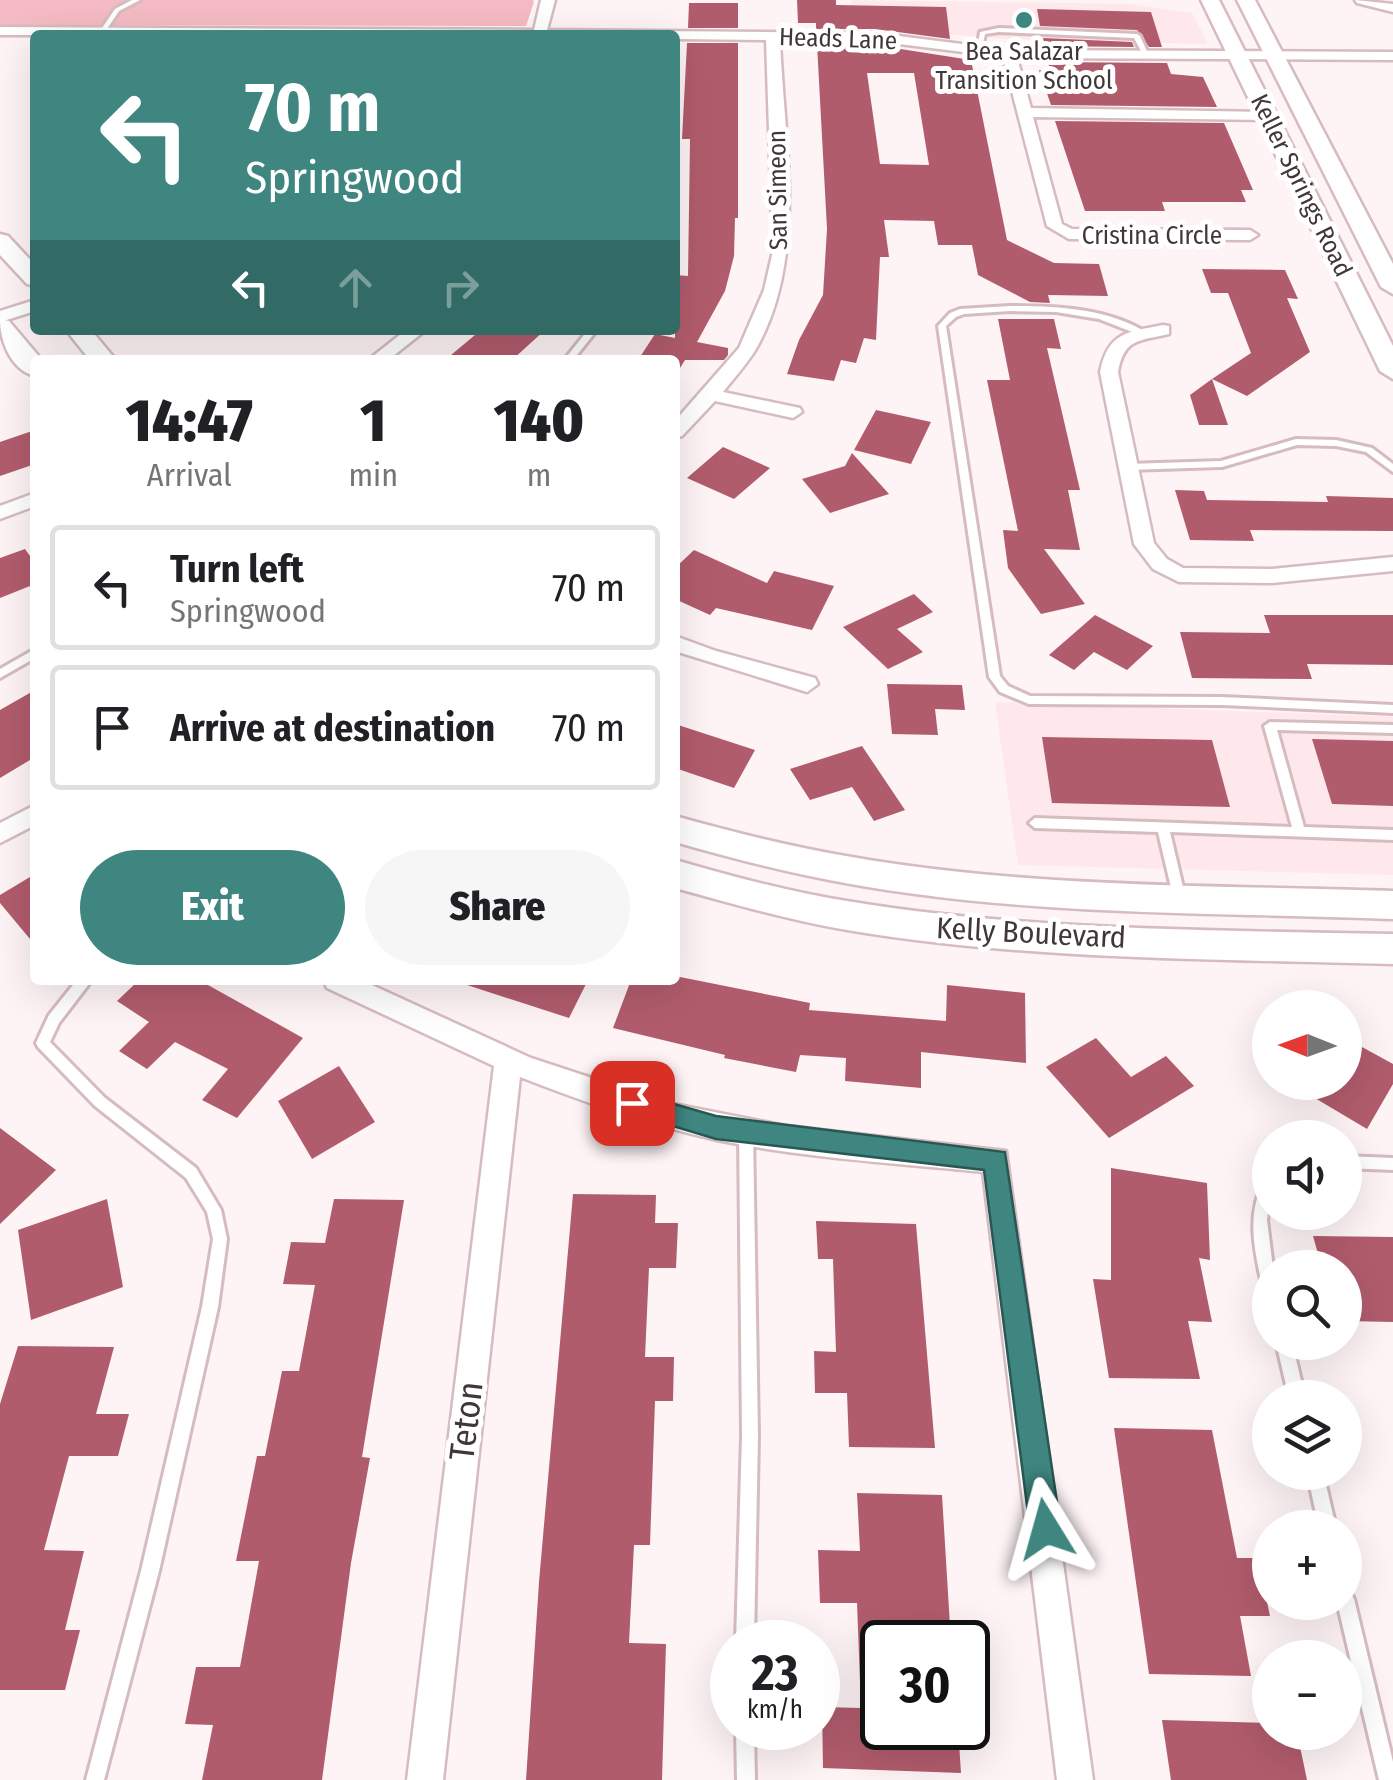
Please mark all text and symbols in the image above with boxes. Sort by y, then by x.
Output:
marker: Bea Salazar Transition School [1013,9,1035,31]
street label: Heads Lane [778,22,898,56]
place label: Bea Salazar Transition School [935,37,1113,96]
text: 70 m [245,66,380,150]
icon: left [80,70,210,200]
street label: Keller Springs Road [1244,89,1358,281]
street label: San Simeon [762,130,794,250]
text: Springwood [245,151,464,205]
street label: Cristina Circle [1082,221,1222,251]
icon: left [223,260,278,315]
icon: ahead [328,260,383,315]
icon: right [433,260,488,315]
text: 14:47 [126,385,253,457]
text: 1 [360,385,386,457]
text: 140 [494,385,584,457]
text: Arrival [147,456,232,494]
text: min [348,456,398,494]
text: m [527,456,551,494]
text: Turn left [170,546,304,592]
icon: left [85,560,140,615]
text: 70 m [552,565,625,611]
text: Springwood [170,592,326,630]
icon: arrive [85,700,140,755]
text: Arrive at destination [170,705,495,751]
text: 70 m [552,705,625,751]
button: Exit [80,850,345,965]
button: Share [365,850,630,965]
street label: Kelly Boulevard [935,910,1127,956]
north arrow [1252,990,1362,1100]
map controls [1252,990,1362,1750]
pin [590,1061,675,1146]
icon: arrive [605,1076,660,1131]
button: sound [1252,1120,1362,1230]
button: search [1252,1250,1362,1360]
street label: Teton [440,1379,492,1463]
button: layers [1252,1380,1362,1490]
position arrow [994,1477,1098,1581]
button: + [1252,1510,1362,1620]
speed limit sign: 30 [860,1620,990,1750]
button: − [1252,1640,1362,1750]
text: 23 [752,1643,798,1703]
text: km/h [747,1695,803,1725]

